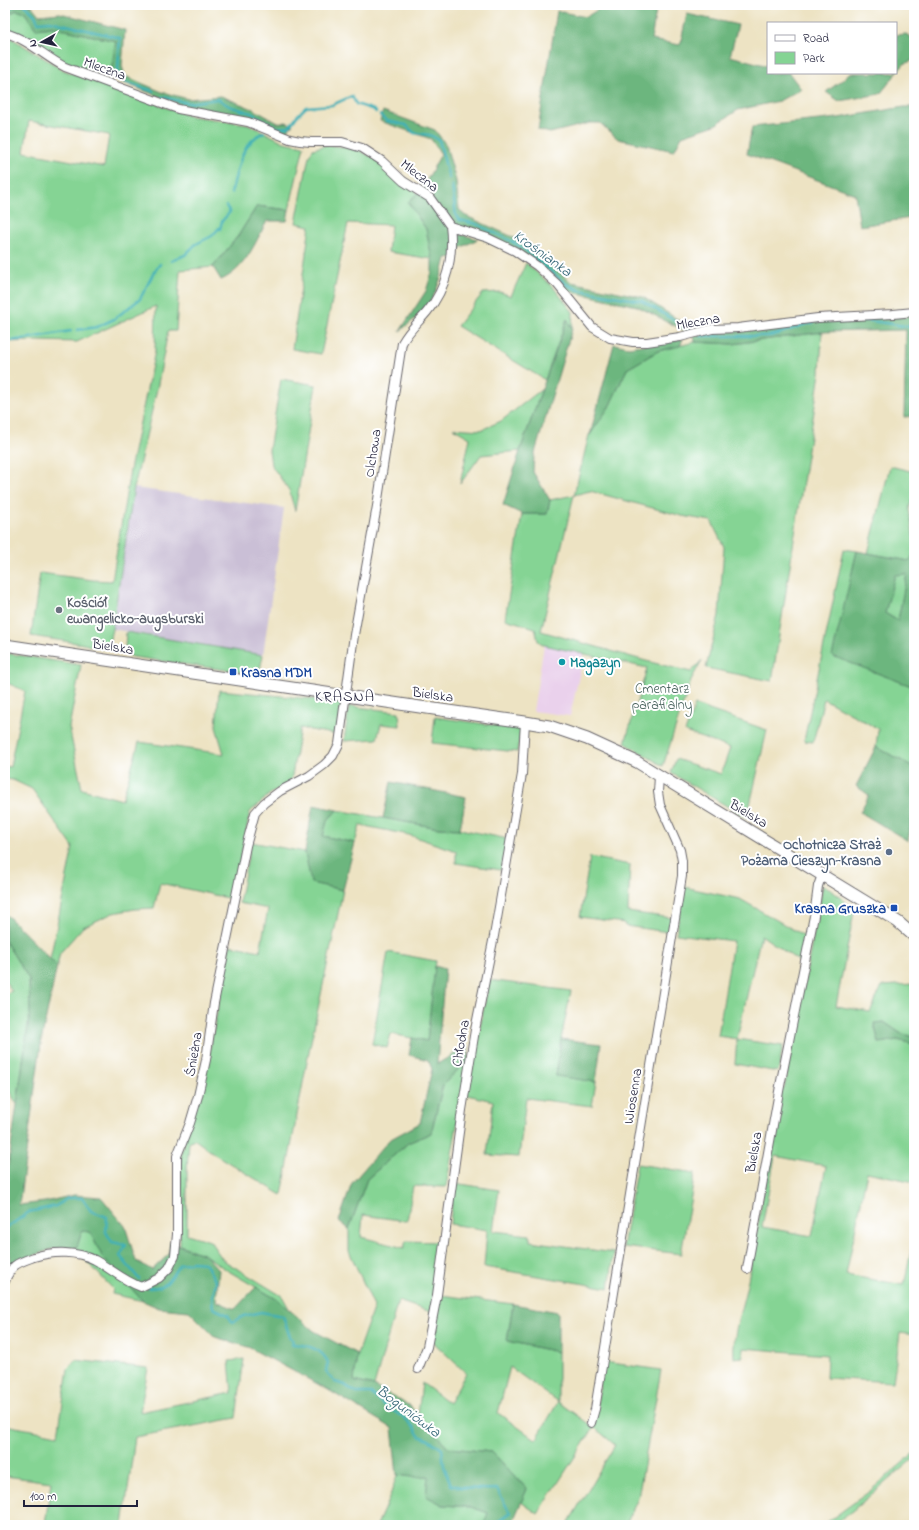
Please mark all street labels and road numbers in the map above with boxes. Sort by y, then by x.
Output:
street label: Mleczna [80,52,129,87]
street label: Mleczna [395,154,443,198]
street label: Mleczna [675,308,722,337]
street label: Olchowa [359,428,388,479]
street label: Bielska [90,634,135,661]
street label: Bielska [410,682,455,709]
street label: Bielska [724,794,771,834]
street label: Chłodna [447,1018,476,1068]
street label: Śnieżna [180,1030,209,1078]
street label: Wiosenna [619,1067,648,1126]
street label: Bielska [740,1130,768,1175]

